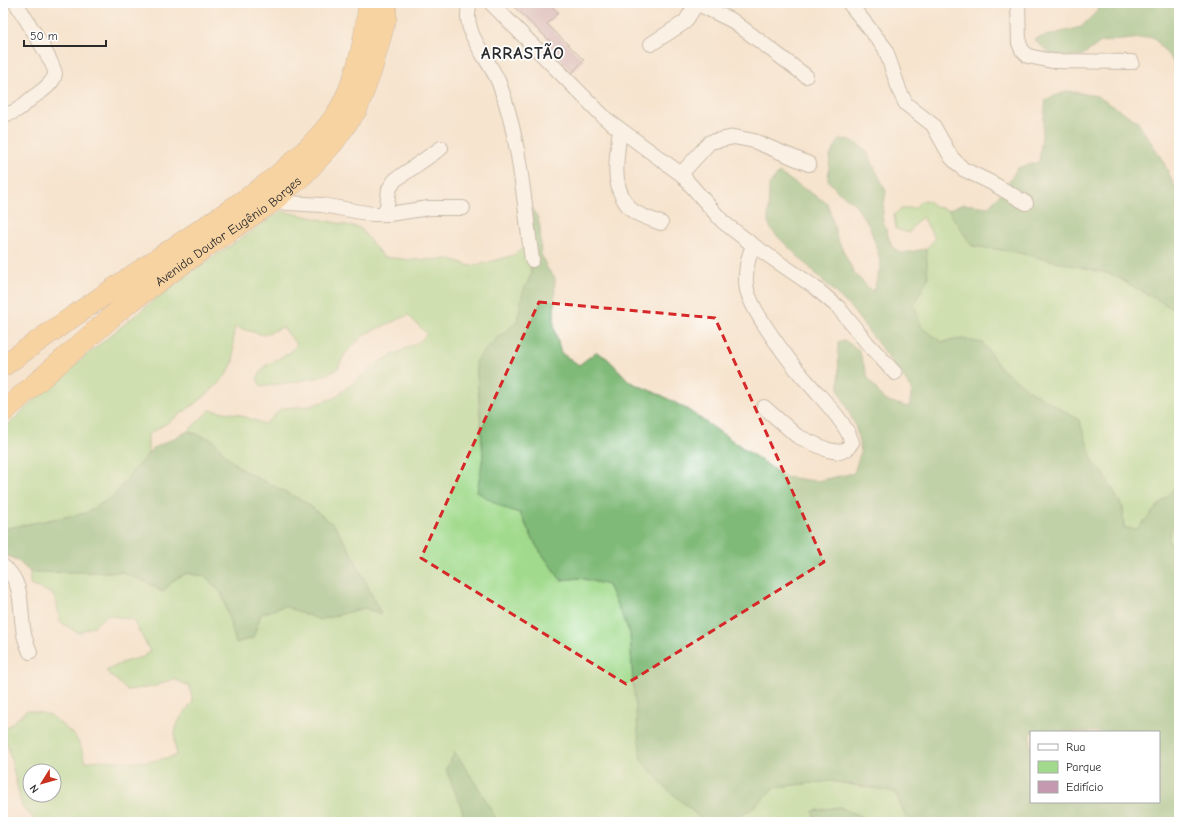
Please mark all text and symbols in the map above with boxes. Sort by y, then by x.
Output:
scale bar [24,22,106,48]
text: 50 m [30,29,58,43]
district label: ARRASTÃO [481,42,565,63]
street label: Avenida Doutor Eugênio Borges [152,173,304,289]
legend [1030,731,1160,803]
text: Rua [1066,740,1085,754]
text: Parque [1066,760,1101,774]
north arrow [22,763,62,803]
text: Edifício [1066,780,1103,794]
text: N [27,782,42,795]

